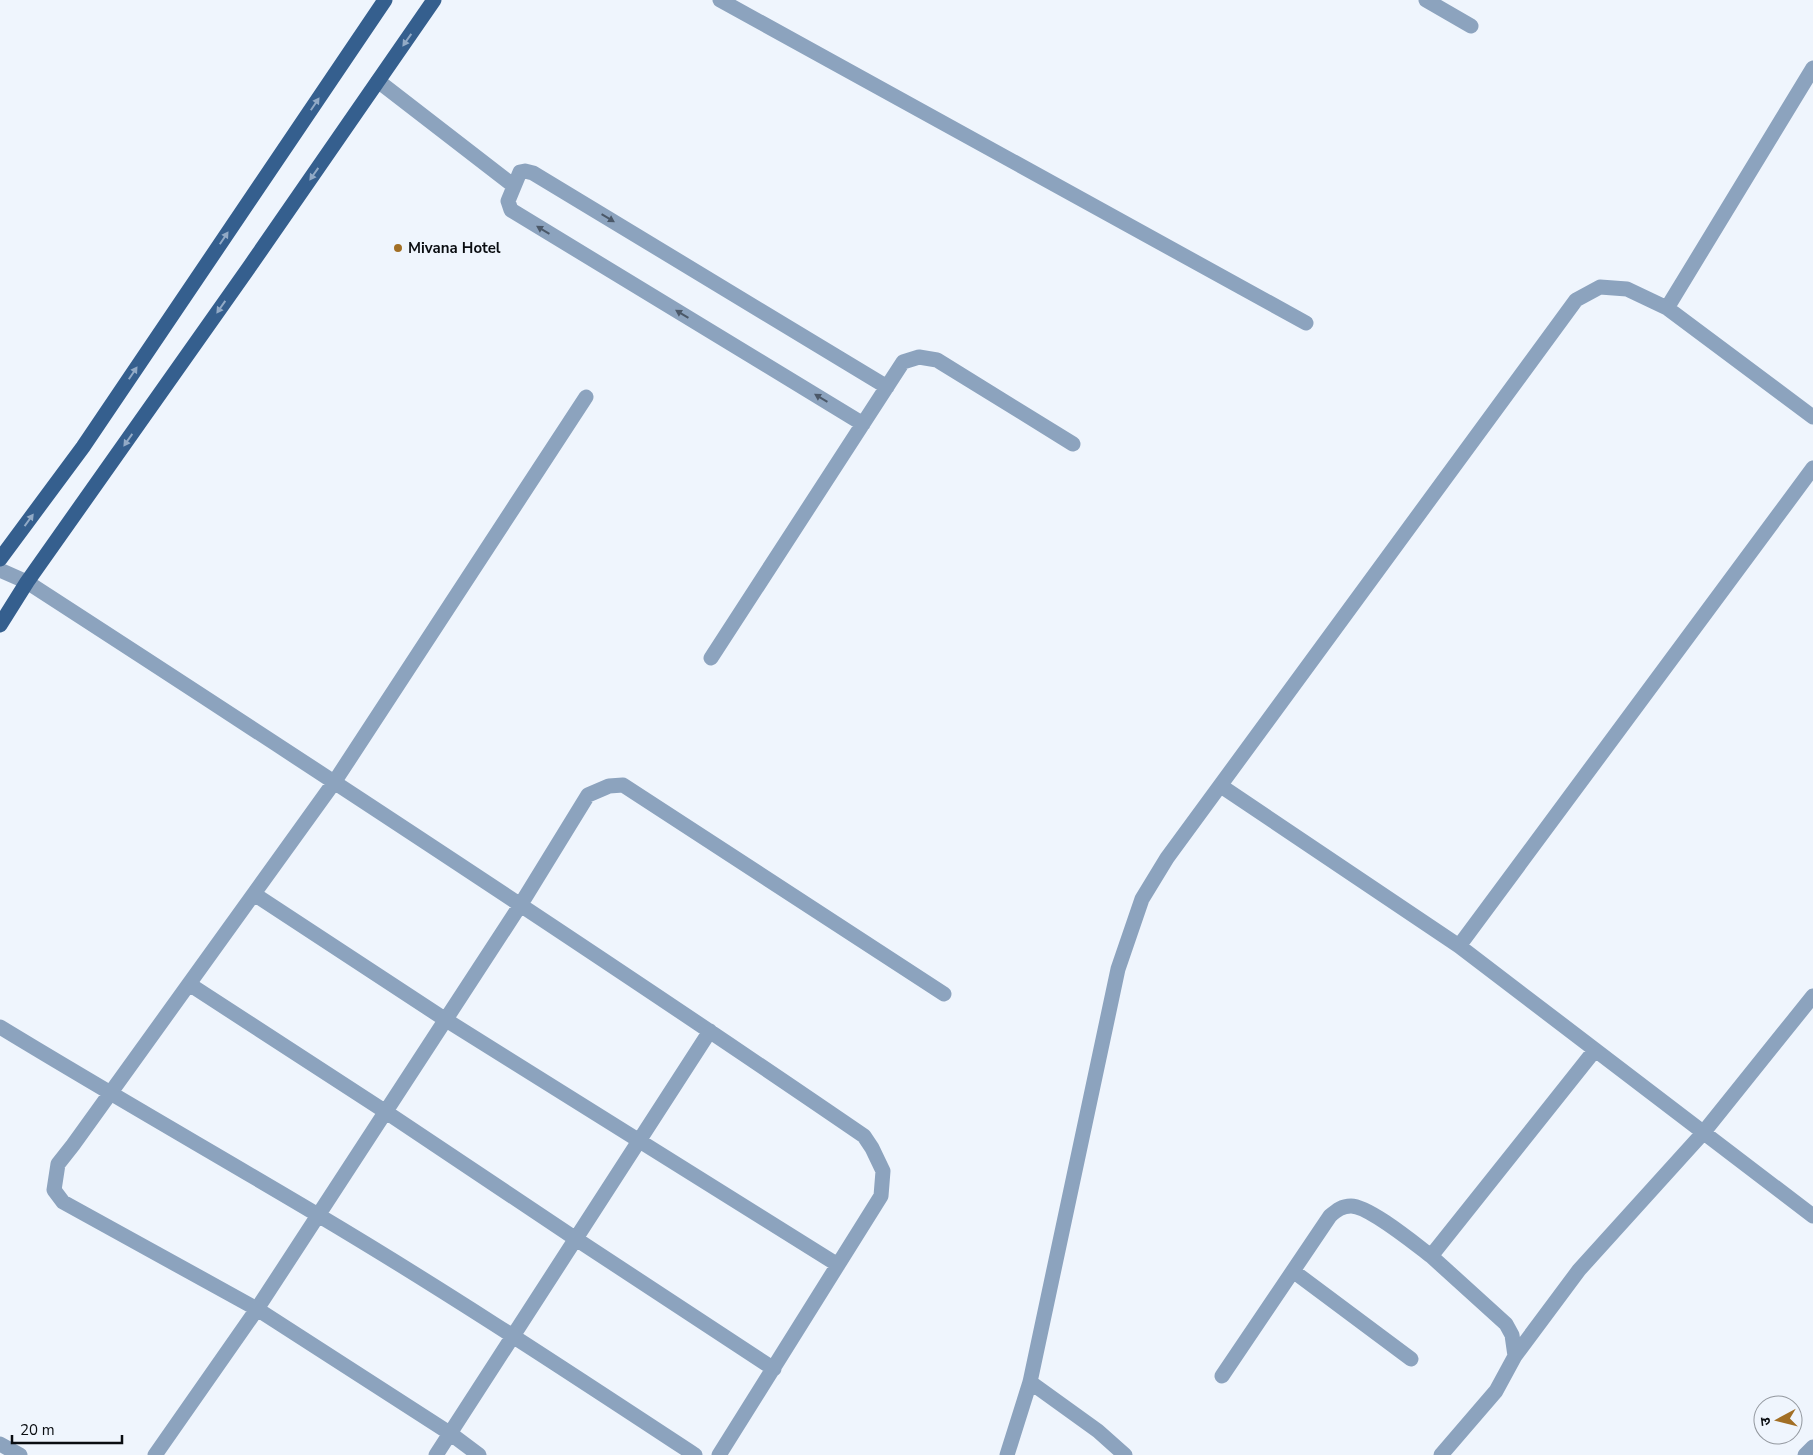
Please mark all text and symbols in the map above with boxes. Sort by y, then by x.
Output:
one-way arrow [402,33,412,47]
one-way arrow [310,97,320,110]
one-way arrow [309,167,319,181]
one-way arrow [601,213,614,223]
one-way arrow [537,226,550,235]
one-way arrow [219,232,229,245]
place label: Mivana Hotel [408,238,501,258]
marker: Mivana Hotel [392,242,404,254]
one-way arrow [216,300,226,314]
one-way arrow [676,310,689,319]
one-way arrow [128,366,138,380]
one-way arrow [815,394,828,403]
one-way arrow [122,433,133,446]
one-way arrow [24,513,34,527]
north arrow [1753,1395,1803,1445]
scale bar [12,1412,122,1444]
text: उ [1756,1416,1776,1427]
text: 20 m [20,1420,55,1440]

